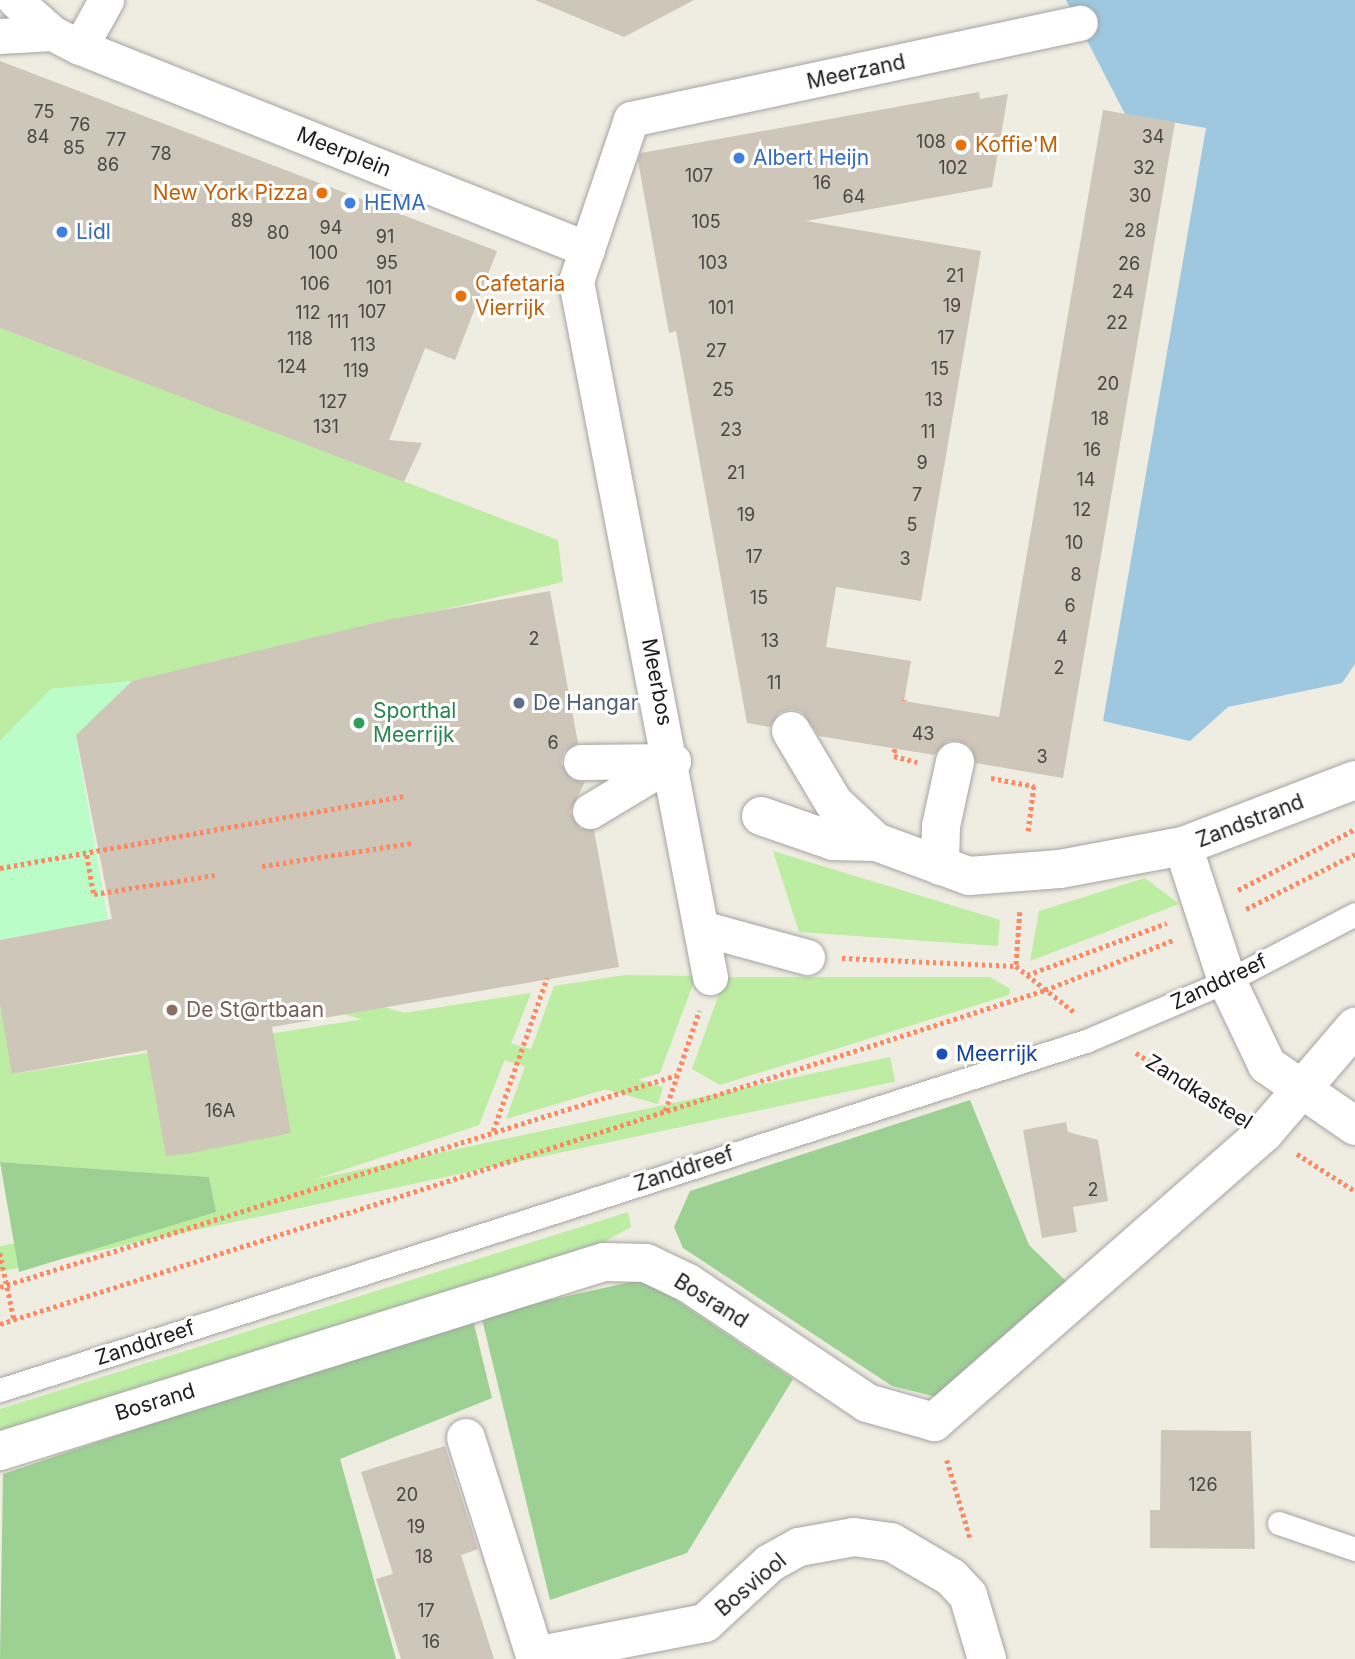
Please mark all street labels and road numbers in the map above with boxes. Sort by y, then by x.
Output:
street label: Meerzand [804,49,908,95]
street label: Meerplein [293,122,395,182]
street label: Meerbos [636,636,678,728]
street label: Zandstrand [1193,789,1307,853]
street label: Zanddreef [1167,949,1271,1015]
street label: Zandkasteel [1141,1049,1257,1135]
street label: Zanddreef [631,1141,737,1197]
street label: Bosrand [669,1268,753,1334]
street label: Zanddreef [92,1315,198,1371]
street label: Bosrand [112,1378,198,1426]
street label: Bosviool [711,1548,791,1622]

